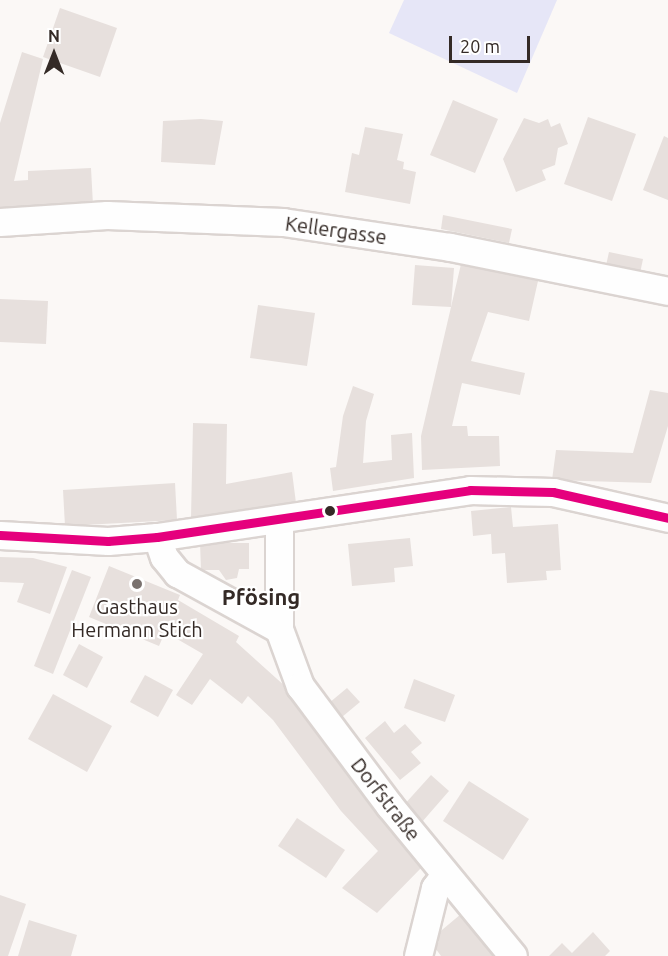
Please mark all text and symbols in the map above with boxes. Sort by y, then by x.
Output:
north arrow [24,24,84,84]
scale bar [452,24,533,62]
text: N [48,27,60,45]
text: 20 m [460,36,500,56]
street label: Kellergasse [284,211,388,249]
unlabelled marker [324,505,336,517]
marker: Gasthaus Hermann Stich [130,577,144,591]
district label: Pfösing [222,584,300,610]
place label: Gasthaus Hermann Stich [71,594,203,641]
street label: Dorfstraße [346,753,426,845]

